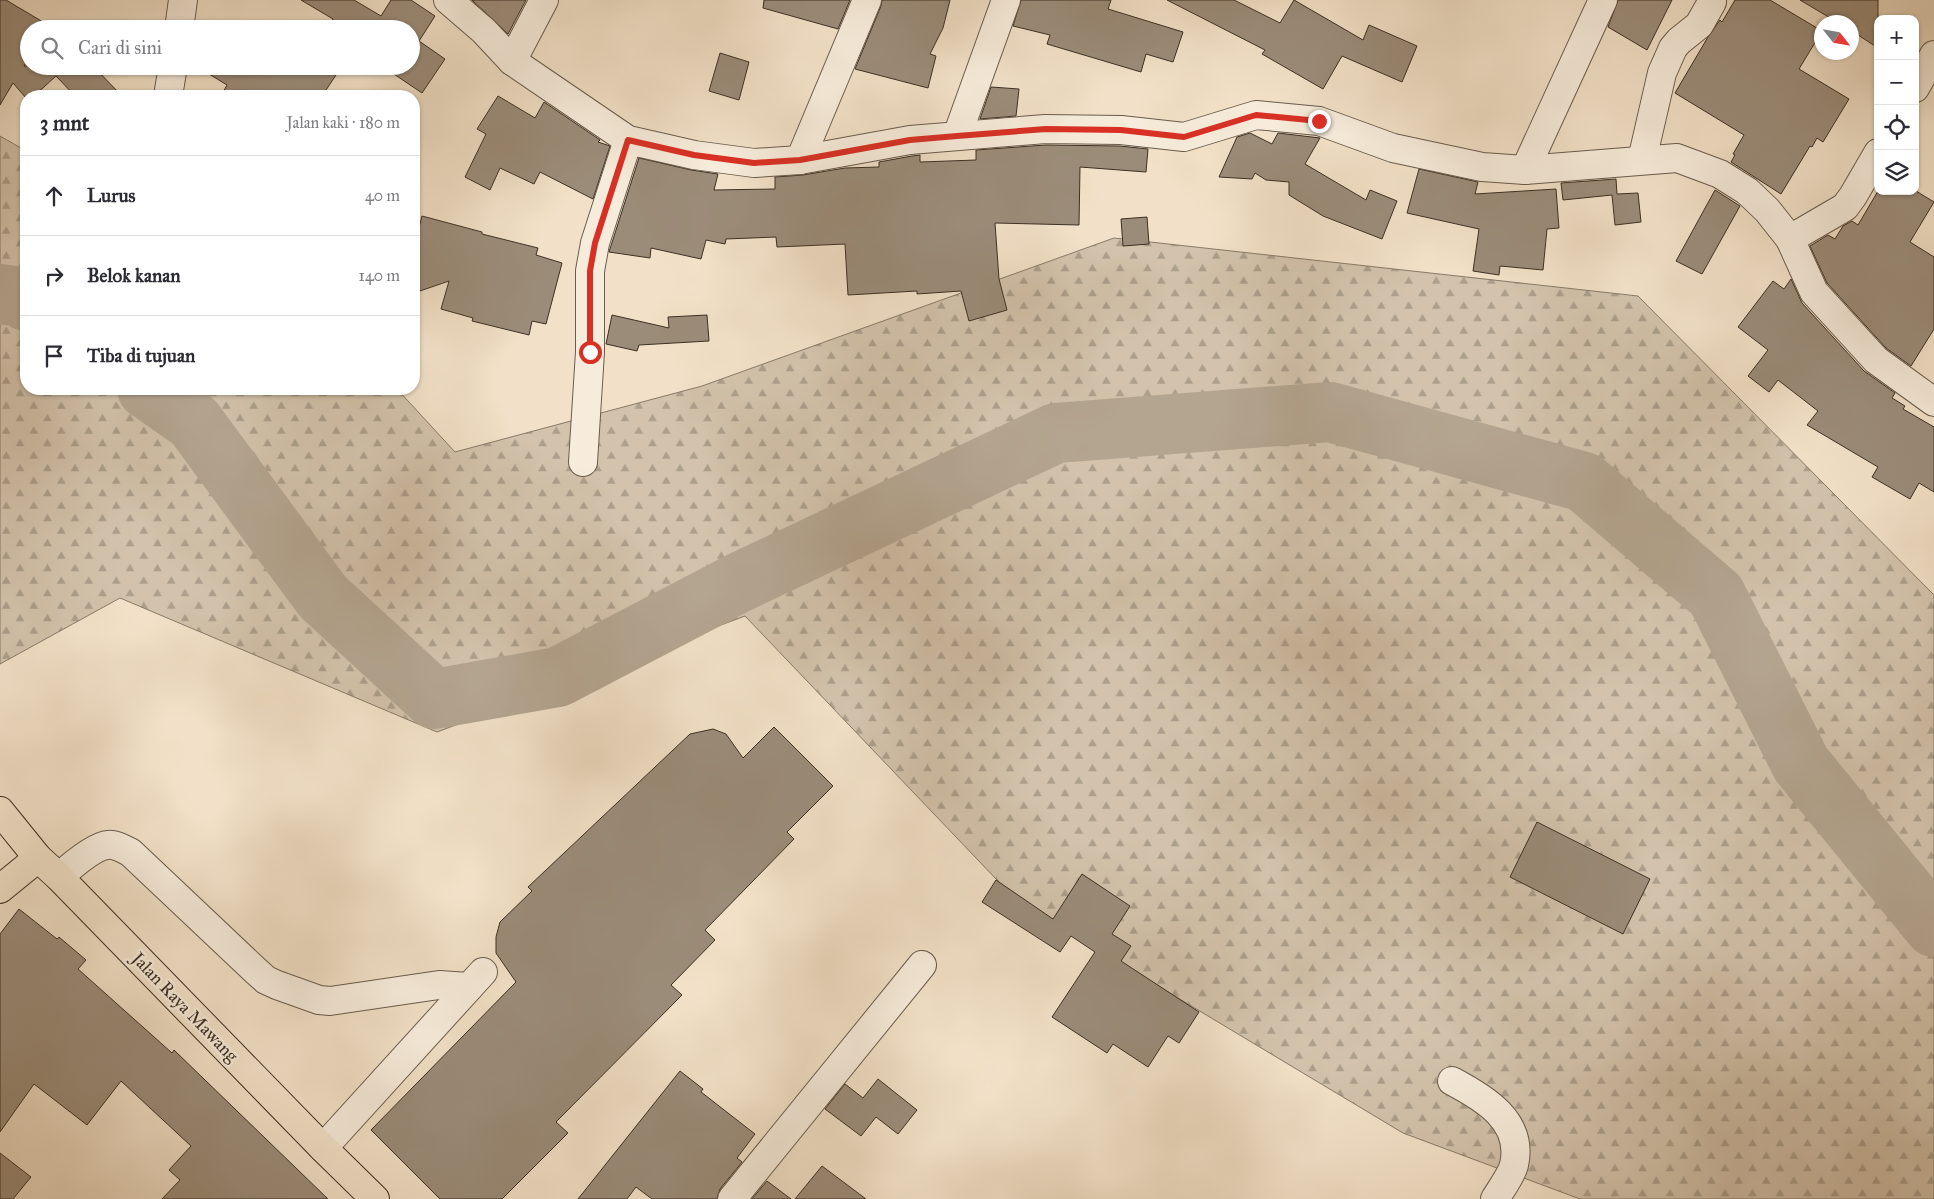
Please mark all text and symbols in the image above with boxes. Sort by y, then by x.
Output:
north arrow [1814,15,1859,60]
map controls [1874,15,1919,195]
button: + [1874,15,1919,60]
search box [20,20,420,75]
icon: search [38,34,66,62]
text: Cari di sini [78,36,162,59]
button: − [1874,60,1919,105]
button: locate [1874,105,1919,150]
text: 3 mnt [40,110,89,136]
route end [1308,110,1331,133]
text: Jalan kaki · 180 m [287,113,400,132]
button: layers [1874,150,1919,195]
icon: ahead [40,182,68,210]
text: Lurus [87,184,135,207]
text: 40 m [365,186,400,205]
icon: right [40,262,68,290]
text: Belok kanan [87,264,181,287]
text: 140 m [359,266,400,285]
route start [579,341,602,364]
icon: arrive [40,342,68,370]
text: Tiba di tujuan [87,344,195,367]
street label: Jalan Raya Mawang [125,946,243,1068]

